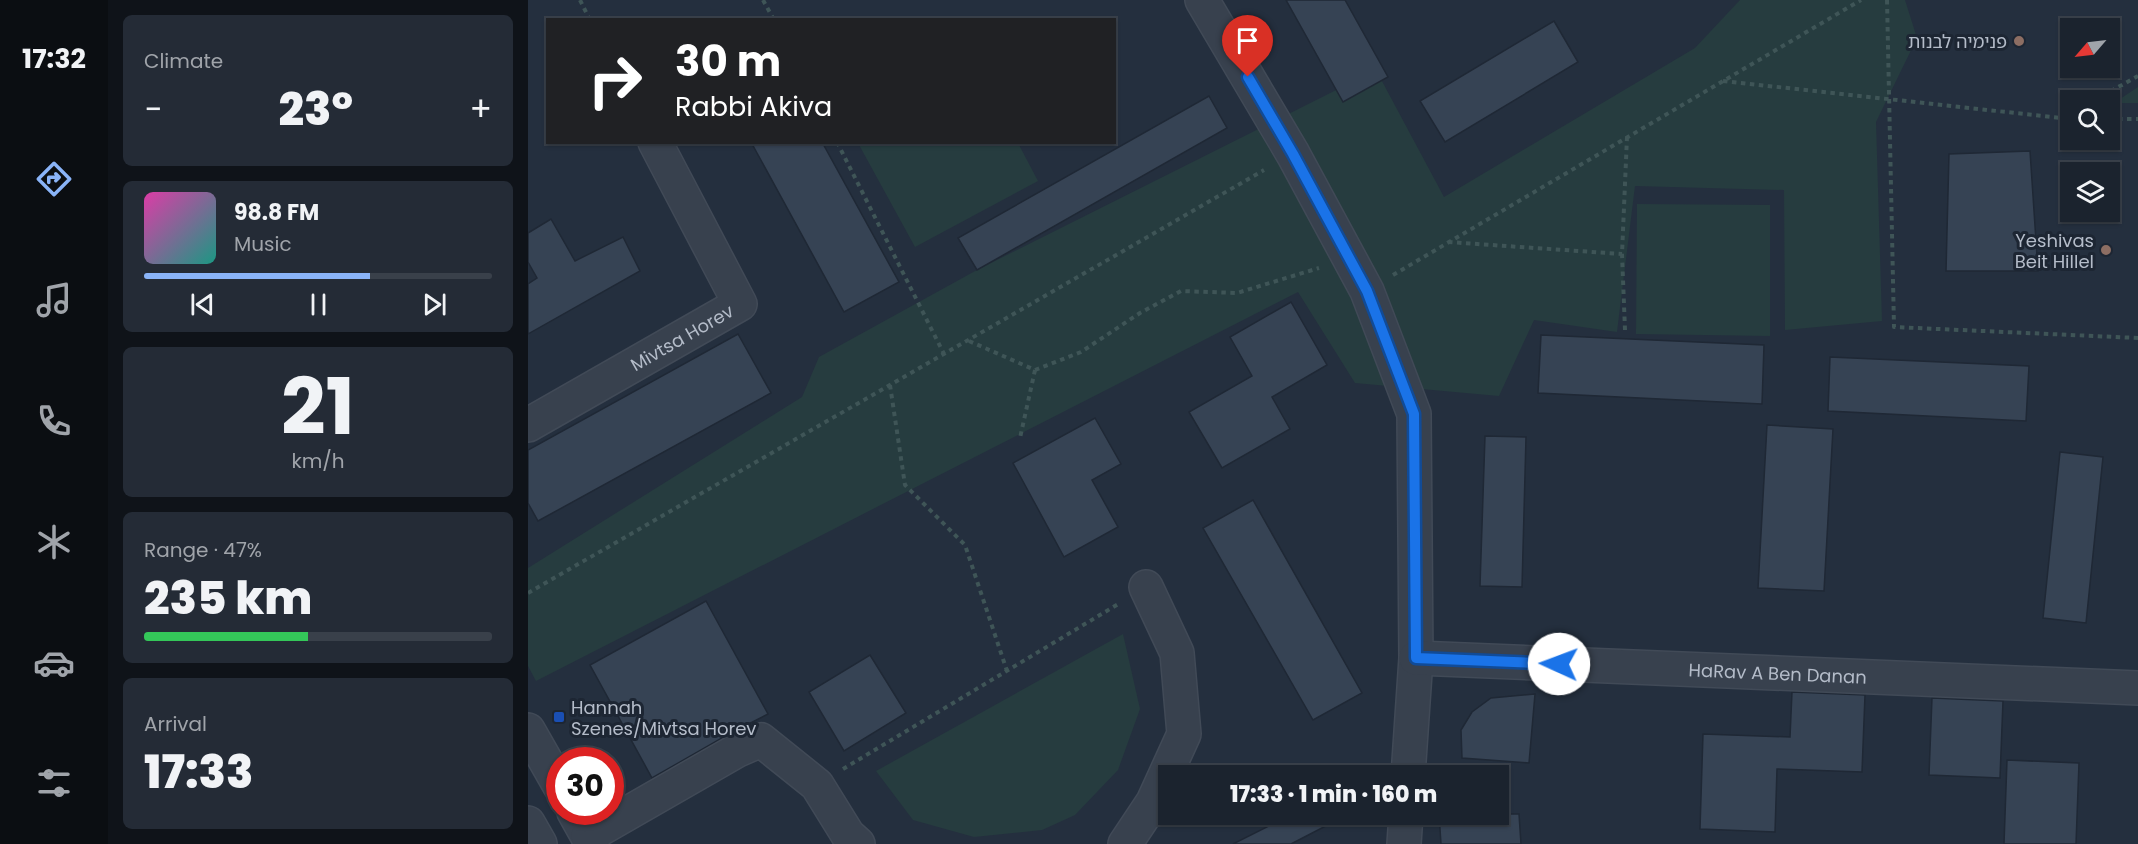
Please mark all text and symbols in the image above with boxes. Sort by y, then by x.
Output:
pin [1222,15,1273,77]
north arrow [2060,18,2120,78]
map controls [2060,18,2120,222]
icon: arrive [1231,24,1264,57]
place label: פנימיה לבנות [1908,29,2007,54]
text: 30 m [675,32,781,91]
marker: פנימיה לבנות [2012,34,2026,48]
text: 17:32 [22,40,86,77]
icon: right [576,42,654,120]
text: Climate [144,47,223,75]
text: 23° [278,78,353,141]
text: − [144,86,162,133]
text: + [469,86,492,133]
text: Rabbi Akiva [675,88,832,125]
button: search [2060,90,2120,150]
icon: directions [33,158,75,200]
button: layers [2060,162,2120,222]
text: 98.8 FM [234,197,319,228]
place label: Yeshivas Beit Hillel [2015,228,2094,274]
text: Music [234,230,292,258]
marker: Yeshivas Beit Hillel [2099,243,2113,257]
icon: music [33,279,75,321]
icon: previous [186,288,219,321]
icon: pause [302,288,335,321]
icon: next [418,288,451,321]
street label: Mivtsa Horev [626,298,738,377]
text: 21 [281,352,355,461]
icon: phone [33,400,75,442]
text: km/h [291,447,345,475]
icon: climate [33,521,75,563]
text: Range · 47% [144,536,262,564]
text: 235 km [144,567,312,630]
position arrow [1527,632,1591,696]
icon: car [33,642,75,684]
street label: HaRav A Ben Danan [1688,657,1867,689]
place label: Hannah Szenes/Mivtsa Horev [571,695,756,741]
text: Arrival [144,710,207,738]
marker: Hannah Szenes/Mivtsa Horev [552,710,566,724]
text: 17:33 [144,741,253,804]
speed limit sign: 30 [546,747,624,825]
icon: filters [33,762,75,804]
text: 17:33 · 1 min · 160 m [1230,779,1437,810]

